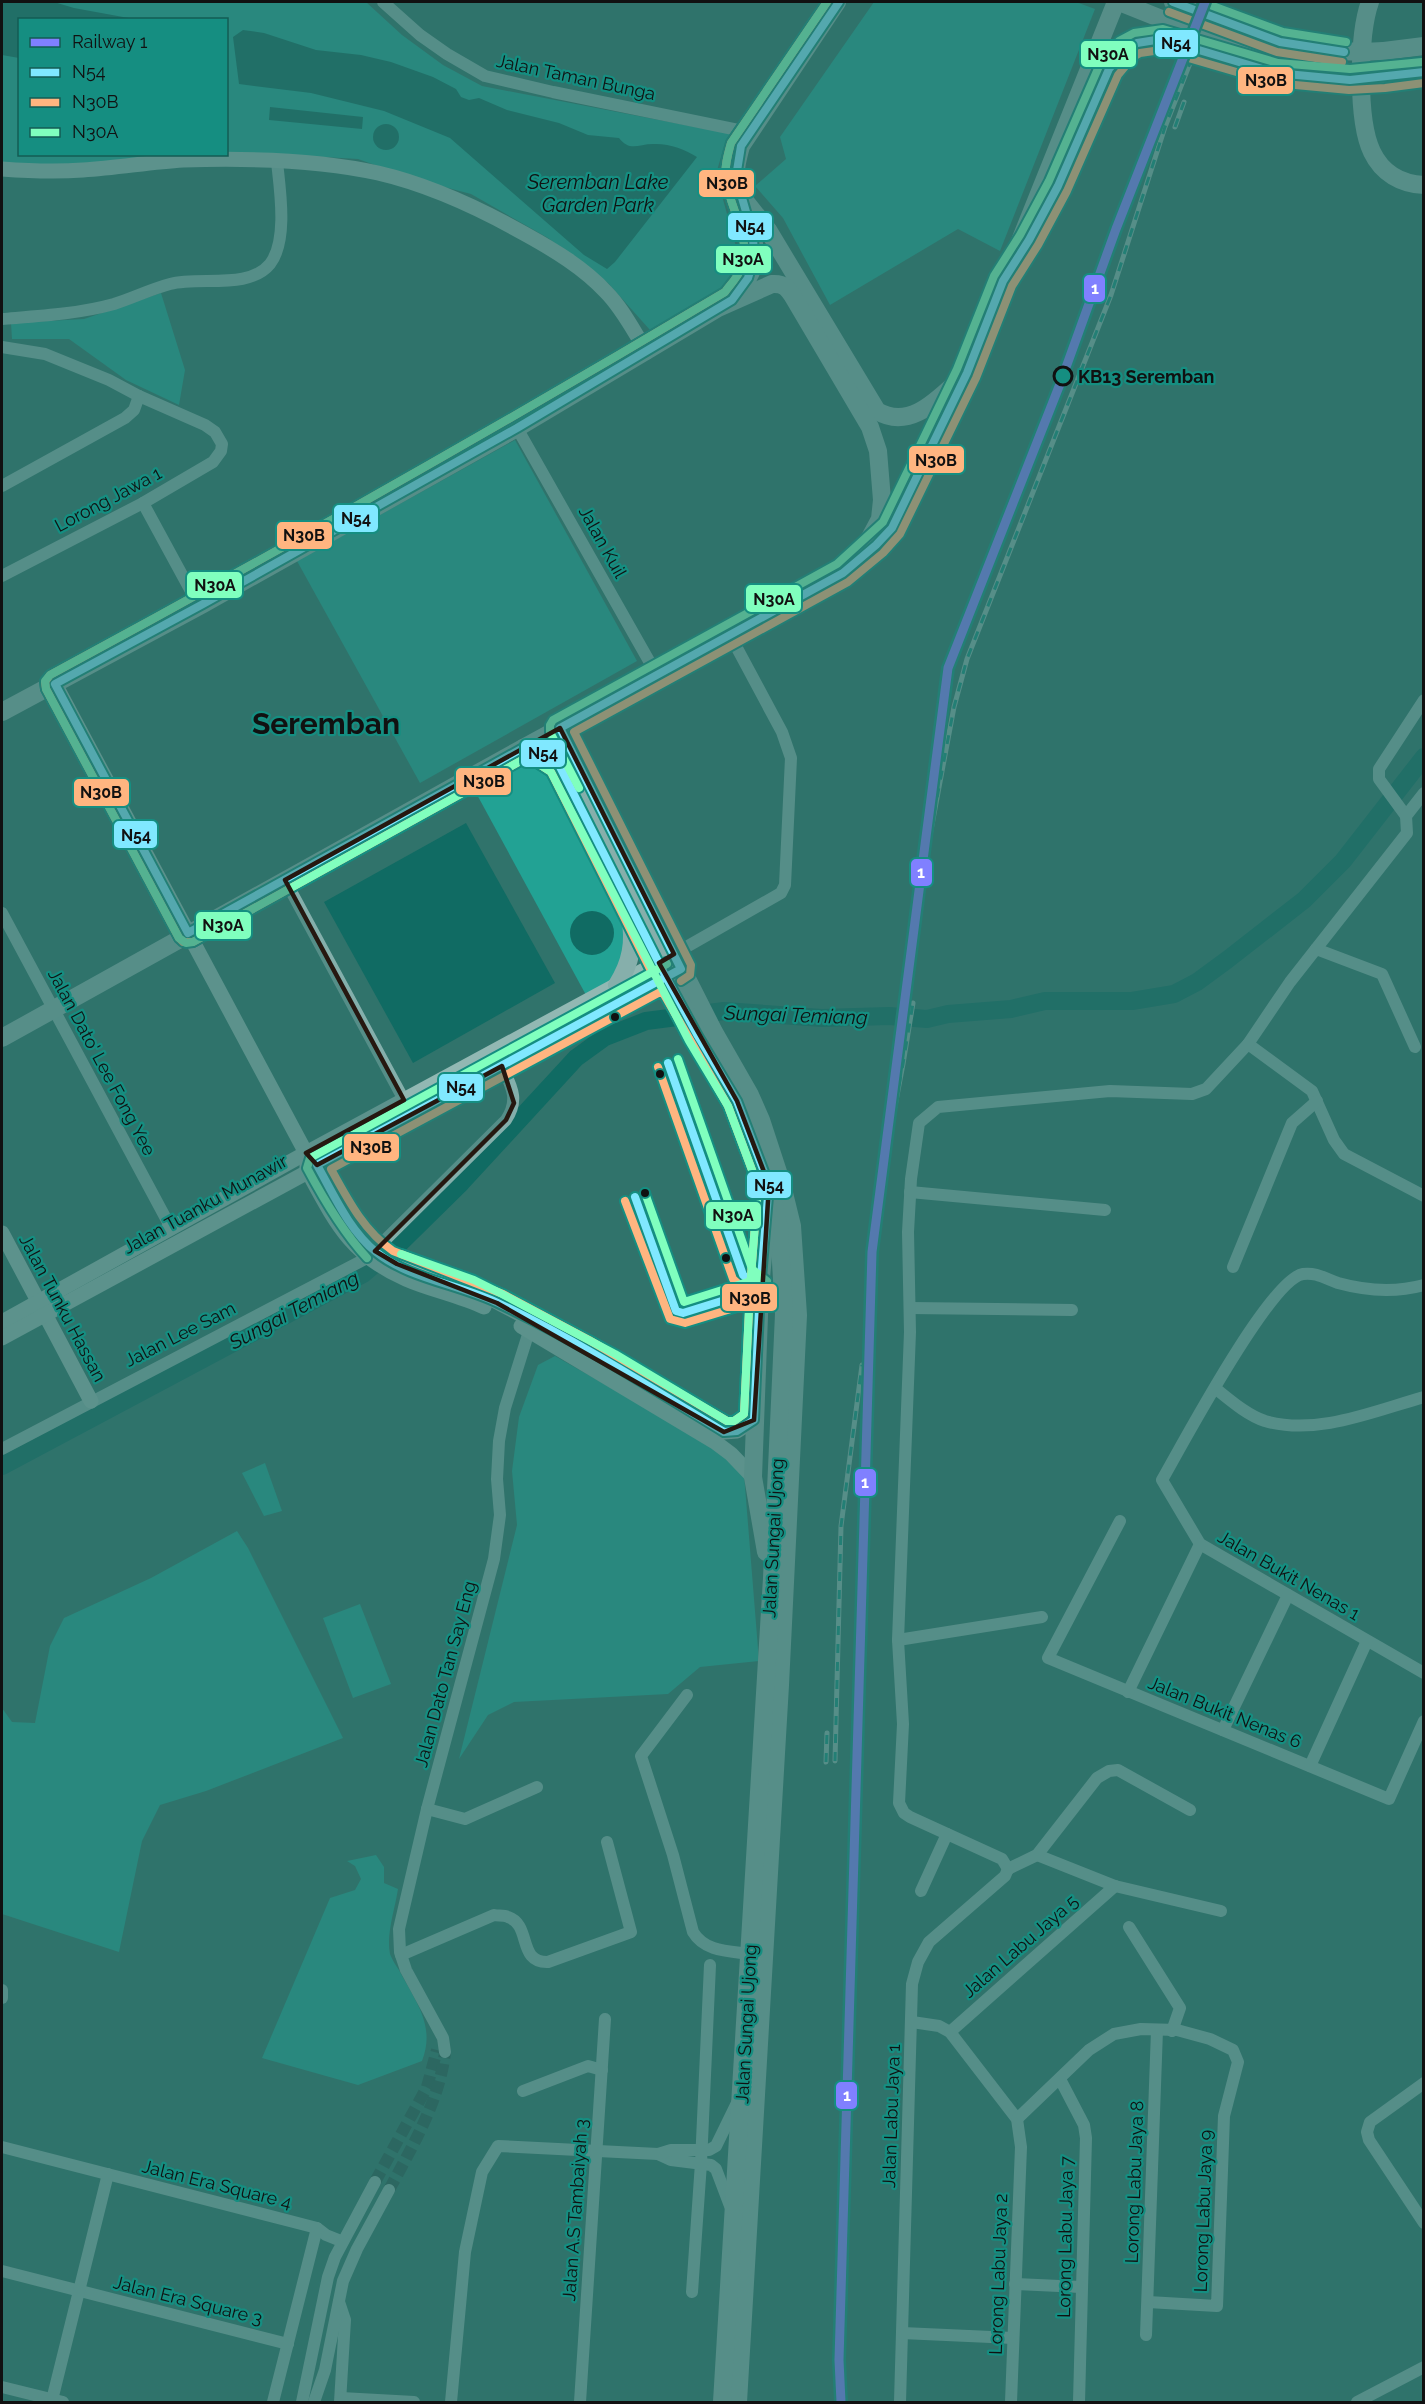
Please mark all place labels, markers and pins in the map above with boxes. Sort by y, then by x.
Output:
marker: KB13 Seremban [1053,366,1073,386]
place label: KB13 Seremban [1078,366,1214,387]
unlabelled marker [609,1011,621,1023]
unlabelled marker [654,1068,666,1080]
unlabelled marker [639,1187,651,1199]
unlabelled marker [720,1252,732,1264]

